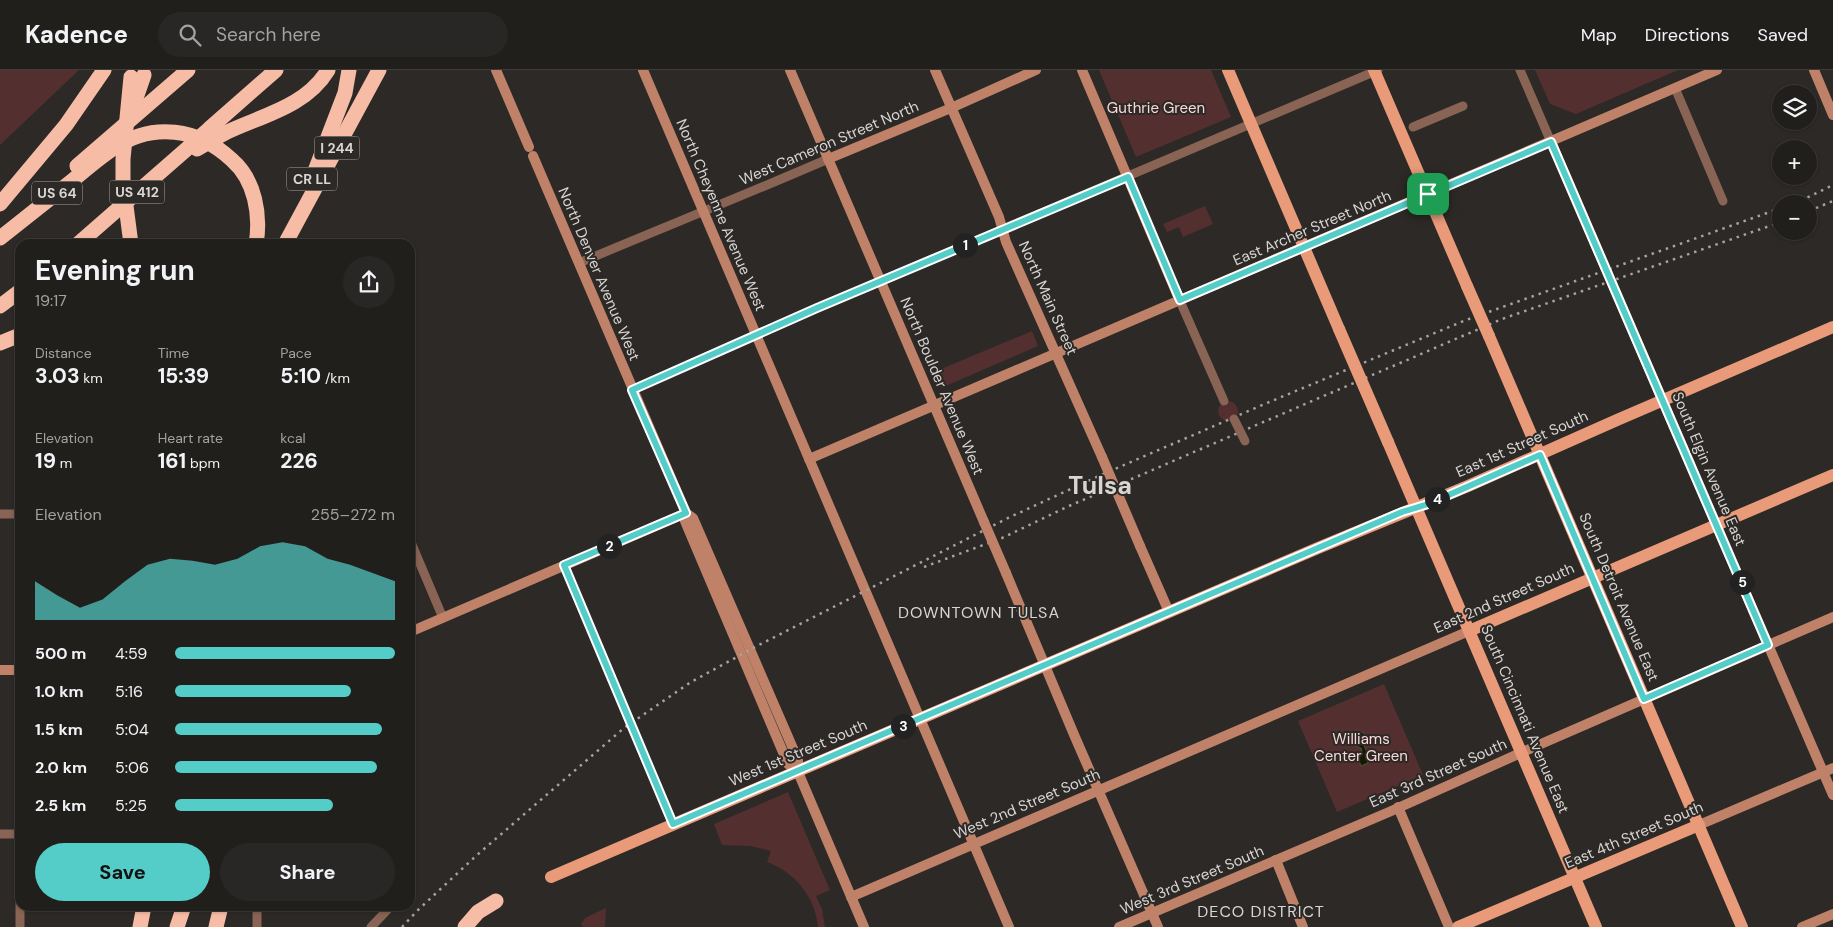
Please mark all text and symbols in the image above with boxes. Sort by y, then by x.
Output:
search box [158,12,508,57]
text: Kadence [25,19,128,50]
icon: search [176,21,204,49]
text: Search here [216,22,321,47]
text: Map [1581,23,1617,47]
text: Directions [1645,23,1730,47]
text: Saved [1758,23,1808,47]
map controls [1772,85,1817,240]
button: layers [1772,85,1817,130]
street label: West Cameron Street North [736,96,922,190]
park label: Guthrie Green [1107,98,1205,118]
street label: North Cheyenne Avenue West [671,116,771,314]
road number: I 244 [314,136,360,160]
button: + [1772,140,1817,185]
road number: CR LL [287,168,337,190]
pin [1407,173,1449,215]
road number: US 412 [110,180,164,204]
icon: arrive [1414,180,1442,208]
road number: US 64 [32,182,82,204]
street label: North Denver Avenue West [553,184,645,364]
street label: East Archer Street North [1230,186,1394,270]
button: − [1772,195,1817,240]
pin: 1 [952,232,978,258]
text: 1 [963,236,968,254]
street label: North Main Street [1014,238,1082,358]
text: Evening run [35,252,195,289]
button: share [343,256,395,308]
text: 19:17 [35,290,67,311]
street label: North Boulder Avenue West [895,294,989,478]
text: Distance [35,344,92,362]
text: Time [158,344,189,362]
text: Pace [280,344,312,362]
text: 3.03 [35,362,80,390]
text: 15:39 [158,362,209,390]
text: 5:10 [280,362,321,390]
text: km [80,369,103,387]
text: /km [321,369,350,387]
street label: South Elgin Avenue East [1667,389,1751,549]
street label: East 1st Street South [1453,406,1591,482]
text: Elevation [35,429,93,447]
text: Heart rate [158,429,223,447]
text: kcal [280,429,306,447]
text: 19 [35,447,56,475]
text: 161 [158,447,186,475]
text: 226 [280,447,318,475]
text: m [56,454,72,472]
text: bpm [186,454,220,472]
district label: Tulsa [1068,469,1132,502]
pin: 4 [1424,486,1450,512]
text: 4 [1433,490,1442,508]
text: Elevation [35,504,102,525]
text: 255–272 m [311,504,395,525]
street label: South Detroit Avenue East [1574,510,1664,685]
pin: 2 [596,534,622,558]
text: 2 [605,537,614,555]
street label: East 2nd Street South [1431,558,1577,638]
pin: 5 [1730,570,1754,594]
text: 5 [1738,573,1747,591]
district label: DOWNTOWN TULSA [898,602,1060,623]
street label: South Cincinnati Avenue East [1476,622,1574,817]
text: 500 m [35,643,86,664]
text: 4:59 [115,643,147,664]
text: 1.0 km [35,681,84,702]
text: 5:16 [115,681,143,702]
pin: 3 [890,714,916,738]
street label: West 1st Street South [726,715,870,791]
text: 3 [899,717,908,735]
text: 1.5 km [35,719,83,740]
text: 5:04 [115,719,149,740]
park label: Williams Center Green [1314,729,1408,766]
street label: East 3rd Street South [1366,734,1510,812]
text: 2.0 km [35,757,87,778]
text: 5:06 [115,757,149,778]
street label: West 2nd Street South [951,764,1103,844]
text: 2.5 km [35,795,86,816]
text: 5:25 [115,795,147,816]
street label: East 4th Street South [1562,797,1706,873]
street label: West 3rd Street South [1117,841,1267,919]
button: Save [35,843,210,901]
button: Share [220,843,395,901]
district label: DECO DISTRICT [1197,901,1325,922]

